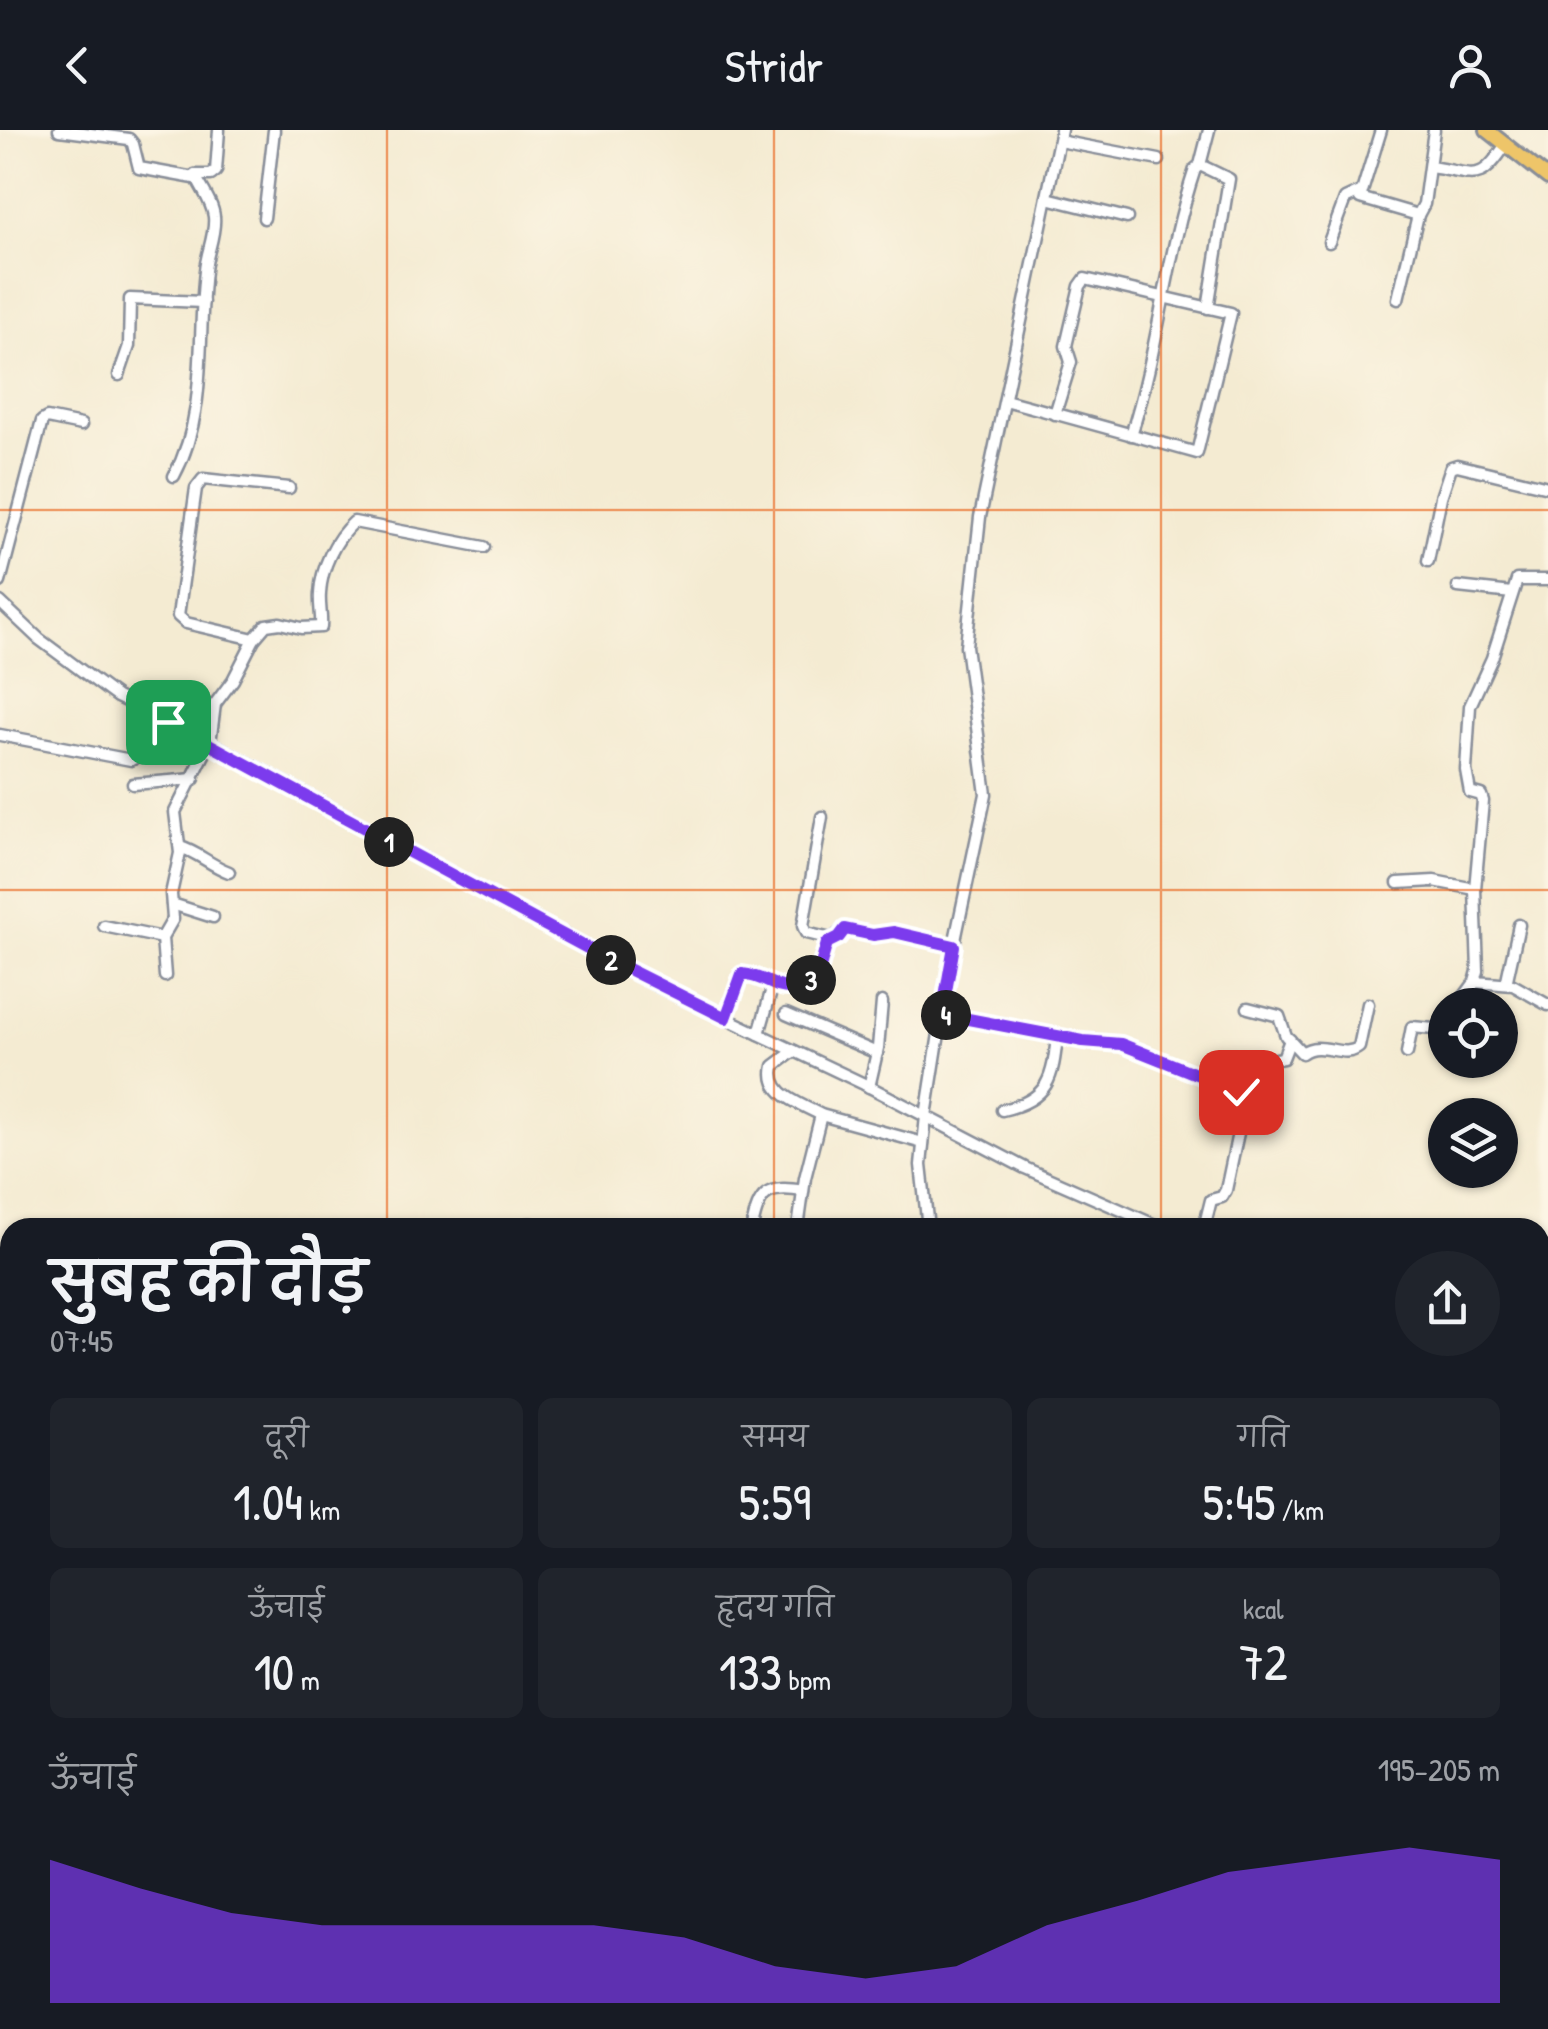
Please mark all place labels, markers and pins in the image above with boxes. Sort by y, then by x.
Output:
pin [126,680,211,765]
pin: 1 [364,817,414,867]
pin: 2 [586,935,636,985]
pin: 3 [786,955,836,1005]
pin: 4 [921,990,971,1040]
pin [1199,1050,1284,1135]

